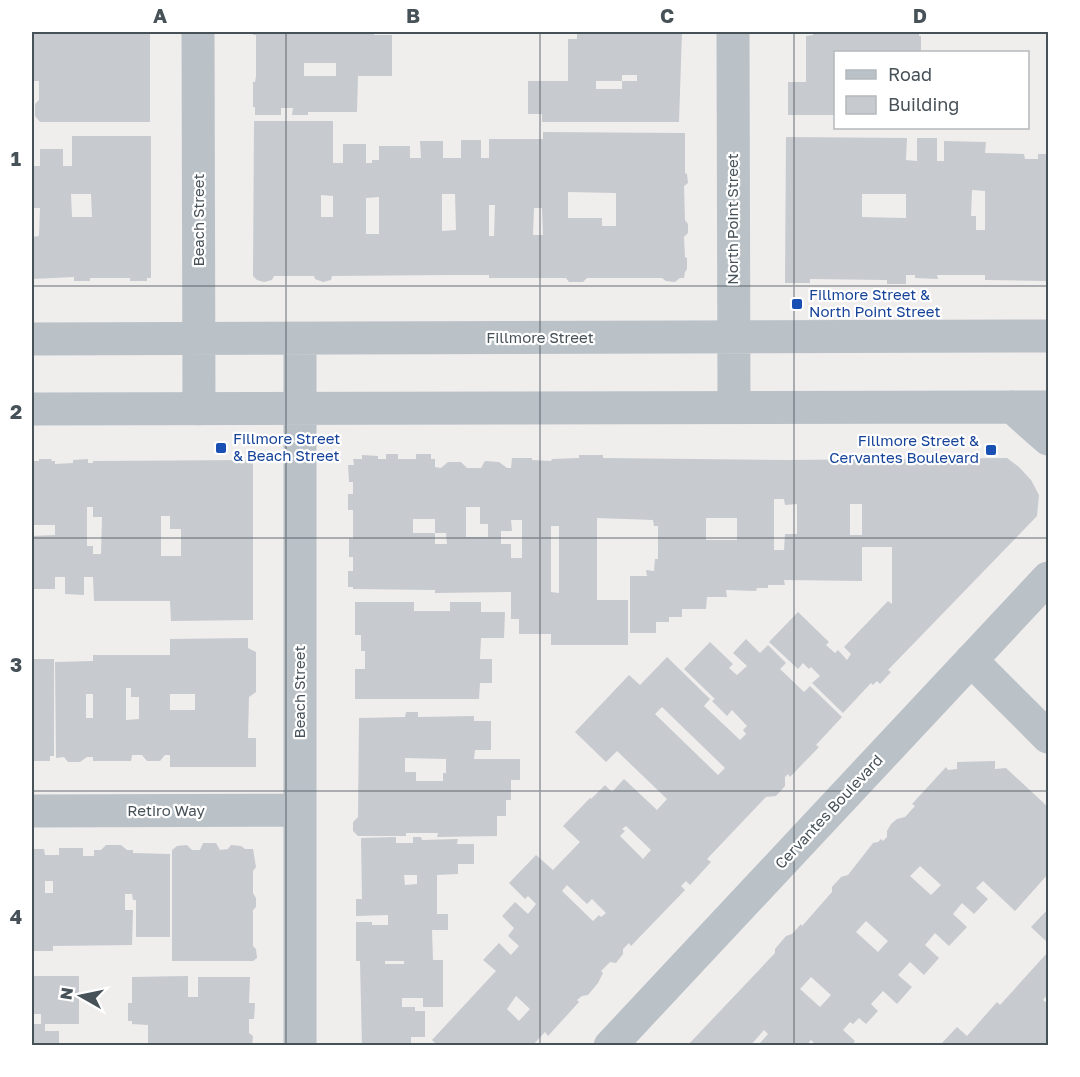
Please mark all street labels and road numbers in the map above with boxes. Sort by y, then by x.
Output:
street label: North Point Street [723,153,741,285]
street label: Beach Street [189,174,207,266]
street label: Fillmore Street [486,328,594,346]
street label: Beach Street [290,646,308,738]
street label: Cervantes Boulevard [771,750,886,872]
street label: Retiro Way [127,801,205,819]

